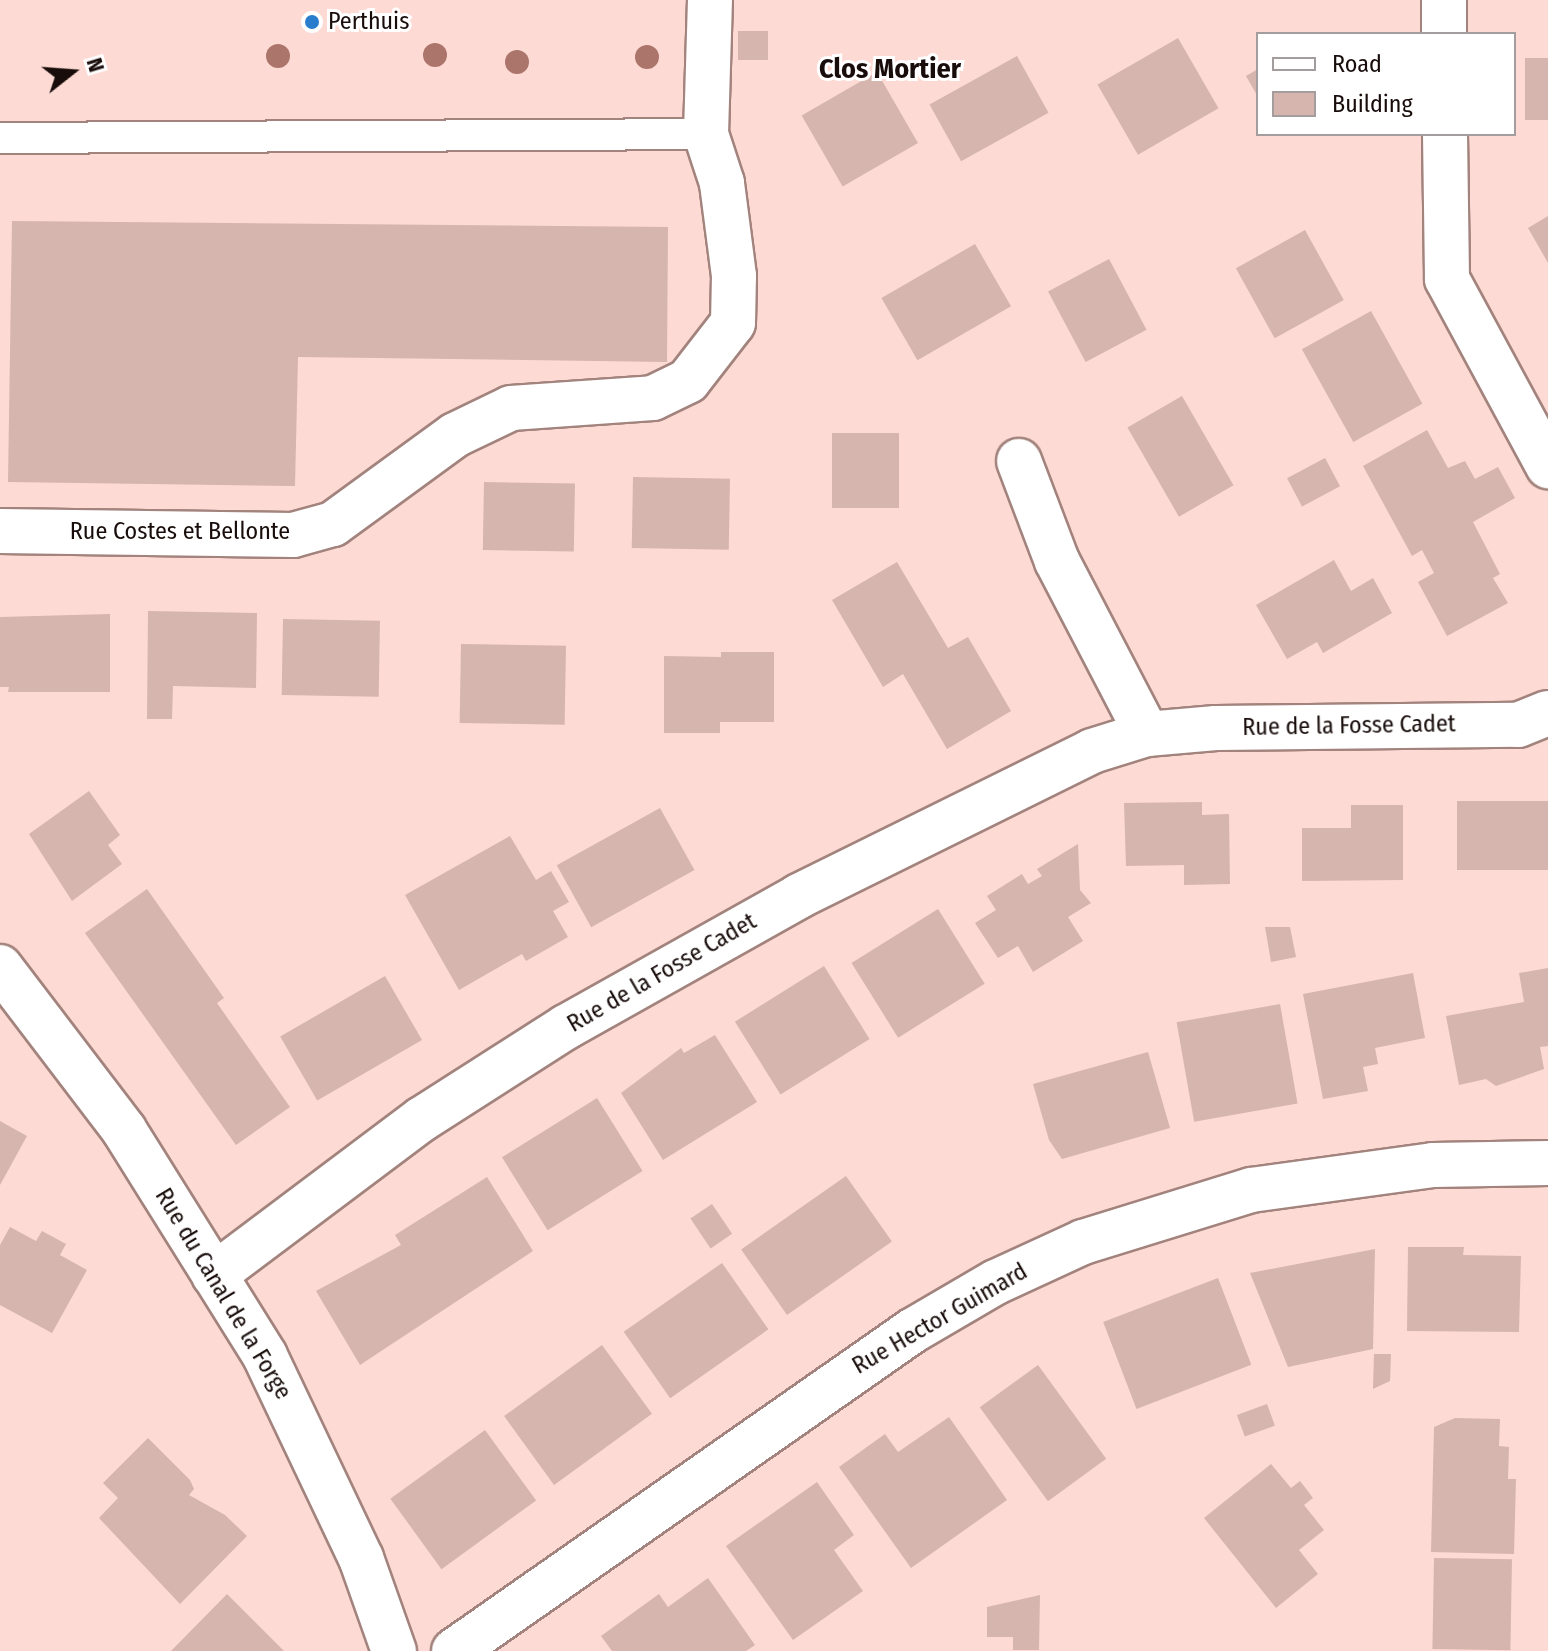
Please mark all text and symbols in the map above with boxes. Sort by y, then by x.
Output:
place label: Perthuis [328,8,409,36]
marker: Perthuis [303,13,321,31]
north arrow [32,32,112,112]
legend [1256,32,1516,136]
text: Road [1332,50,1382,78]
district label: Clos Mortier [819,52,961,86]
text: N [81,55,110,75]
text: Building [1332,90,1413,118]
street label: Rue Costes et Bellonte [70,518,290,546]
street label: Rue de la Fosse Cadet [1242,710,1456,742]
street label: Rue de la Fosse Cadet [562,907,762,1039]
street label: Rue du Canal de la Forge [149,1183,297,1405]
street label: Rue Hector Guimard [847,1257,1033,1381]

